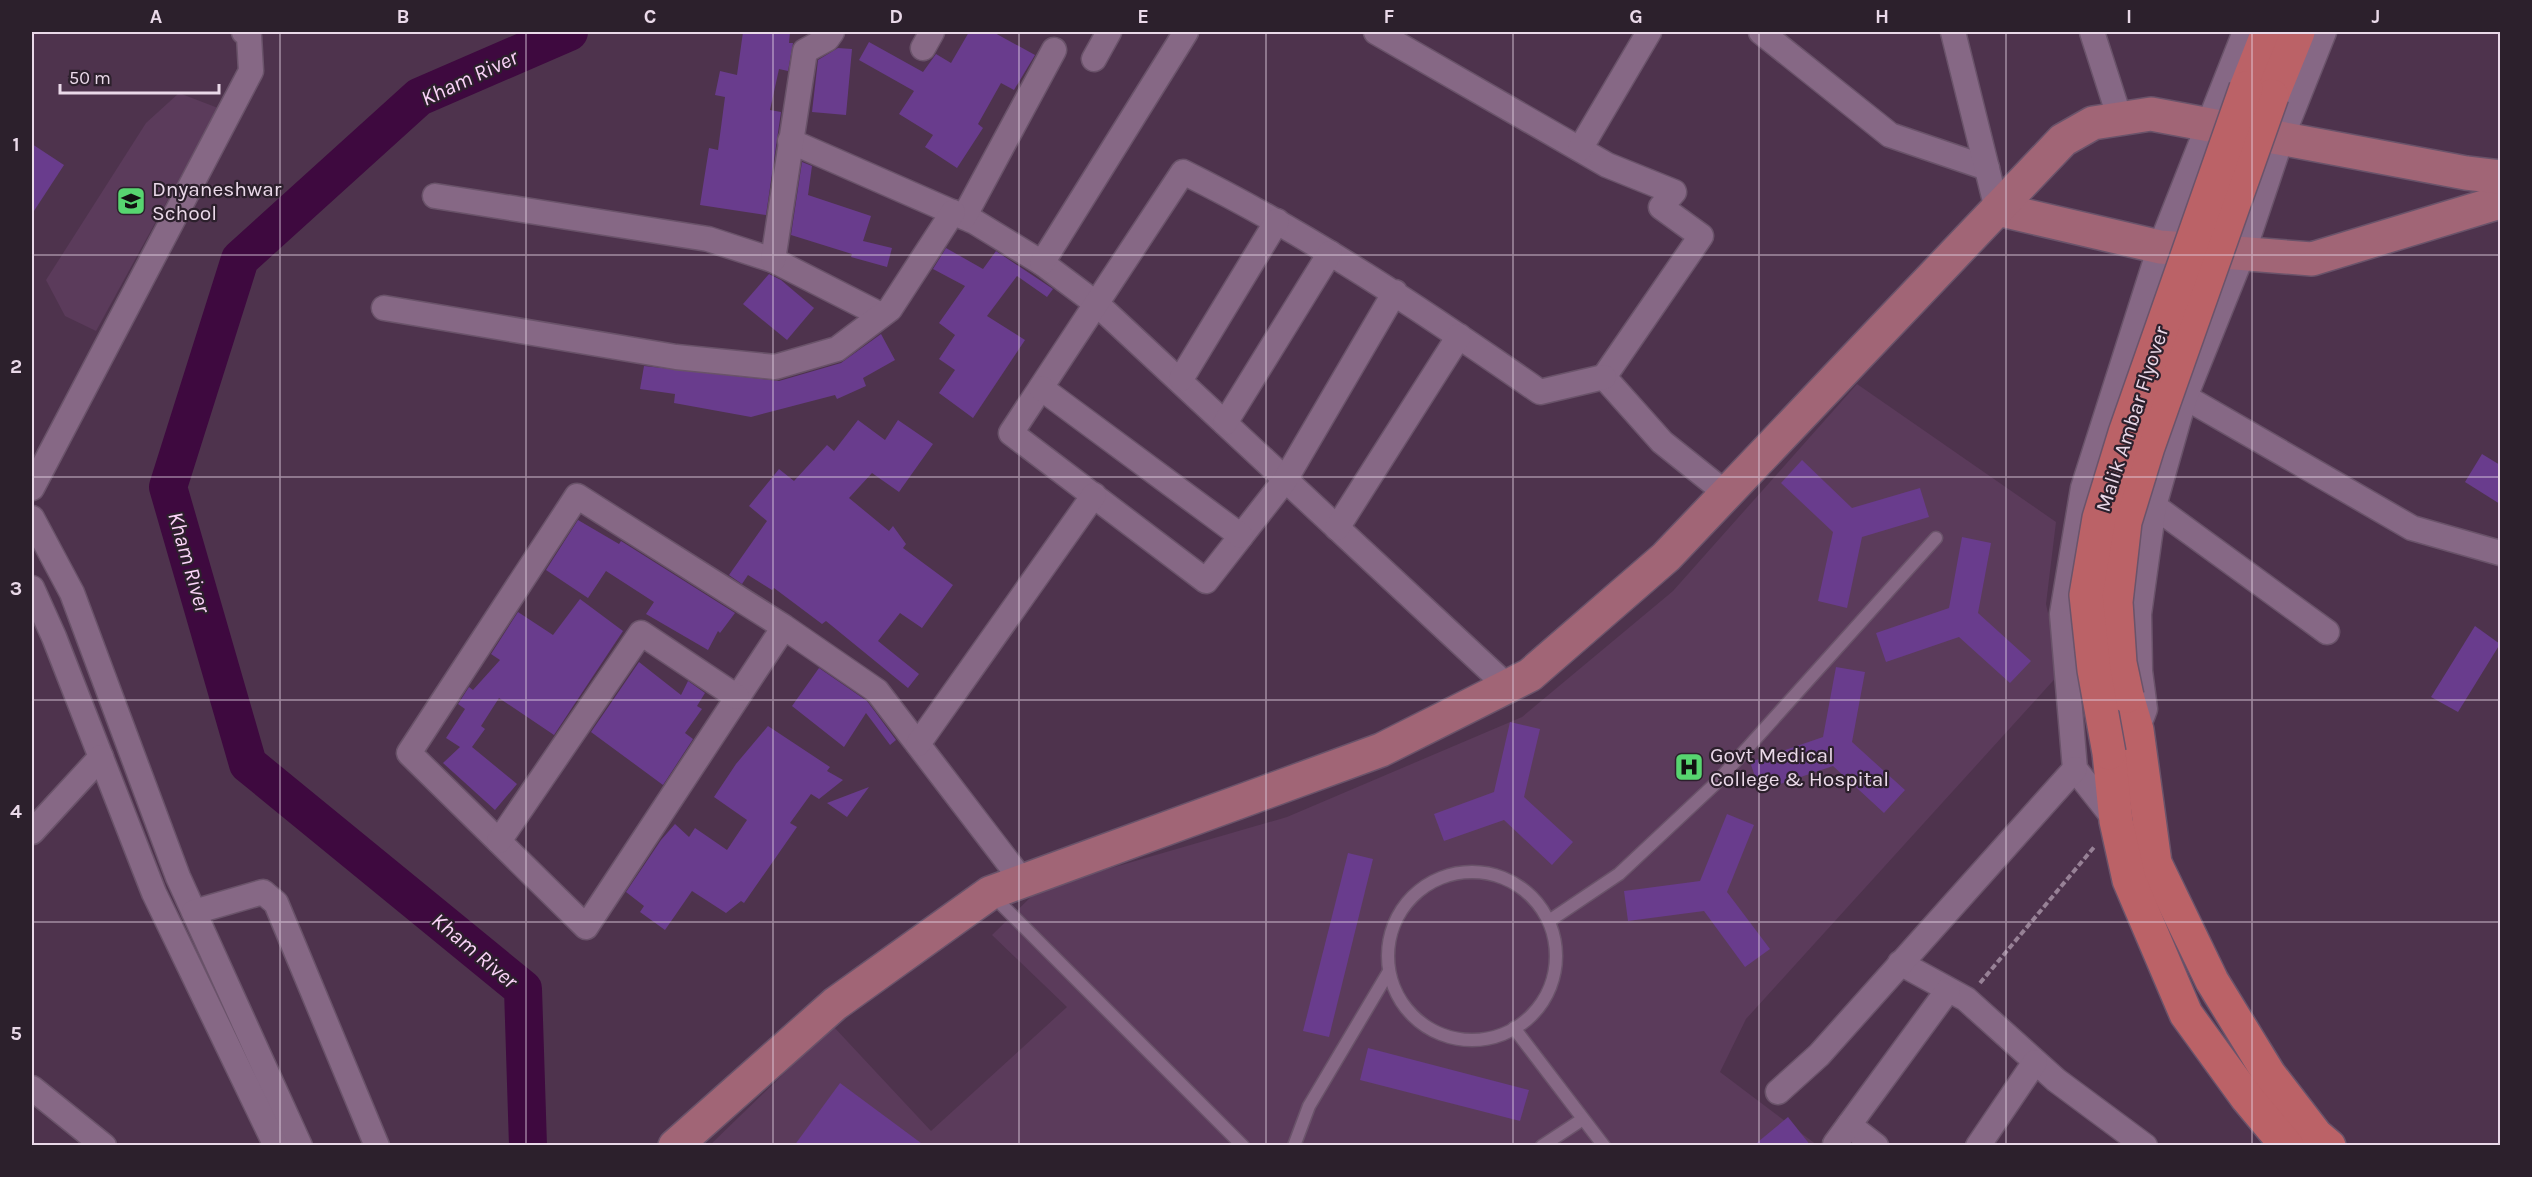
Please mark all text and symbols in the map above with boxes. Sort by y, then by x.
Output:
text: A [150,5,163,28]
text: B [397,5,409,28]
text: C [644,5,656,28]
text: D [889,5,903,28]
text: E [1137,5,1149,28]
text: F [1384,5,1395,28]
text: G [1629,5,1643,28]
text: H [1875,5,1889,28]
text: I [2126,5,2132,28]
text: J [2372,5,2380,28]
water label: Kham River [417,44,523,112]
scale bar [60,57,219,95]
text: 50 m [69,67,111,89]
text: 1 [12,133,20,156]
place label: Dnyaneshwar School [152,177,282,225]
school or university icon: Dnyaneshwar School [115,185,147,217]
street label: Malik Ambar Flyover [2091,323,2173,515]
text: 2 [10,355,22,378]
water label: Kham River [162,509,216,617]
text: 3 [10,577,22,600]
place label: Govt Medical College & Hospital [1710,743,1889,791]
hospital icon: Govt Medical College & Hospital [1673,751,1705,783]
text: 4 [10,800,22,823]
water label: Kham River [426,907,524,995]
text: 5 [10,1022,22,1045]

